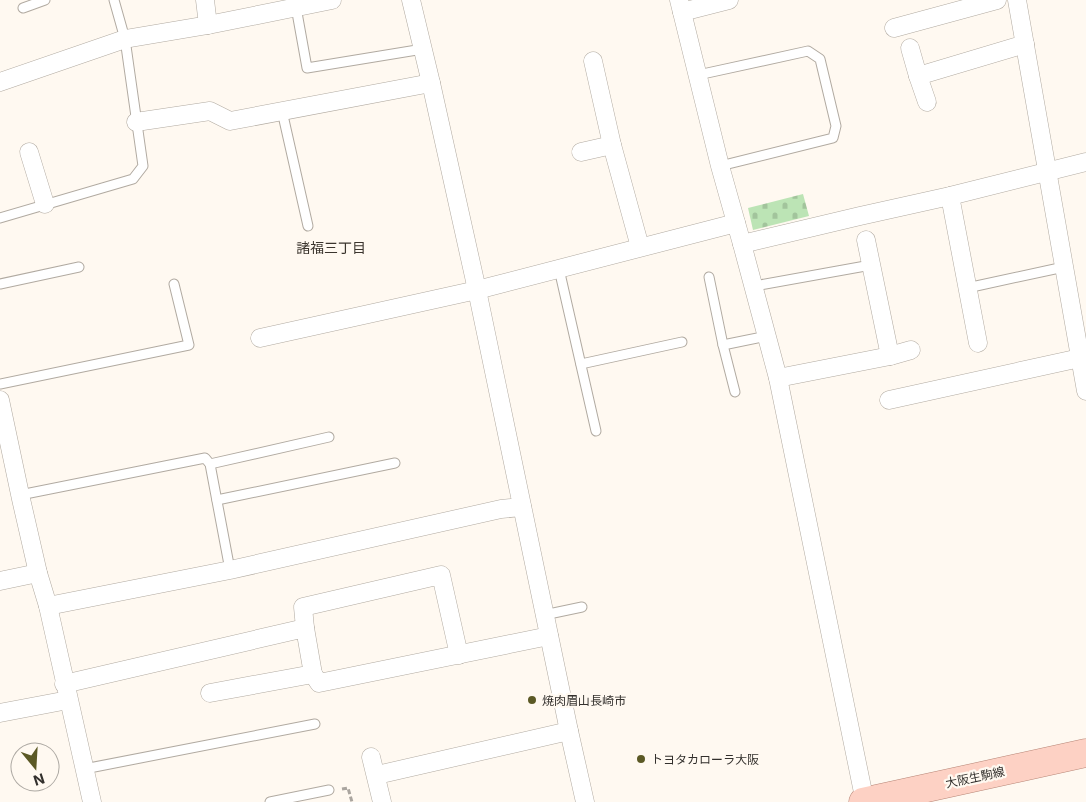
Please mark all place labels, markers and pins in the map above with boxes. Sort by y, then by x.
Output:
place label: 焼肉眉山長崎市 [542,693,626,708]
marker: 焼肉眉山長崎市 [526,694,538,706]
place label: トヨタカローラ大阪 [651,752,759,767]
marker: トヨタカローラ大阪 [635,753,647,765]

